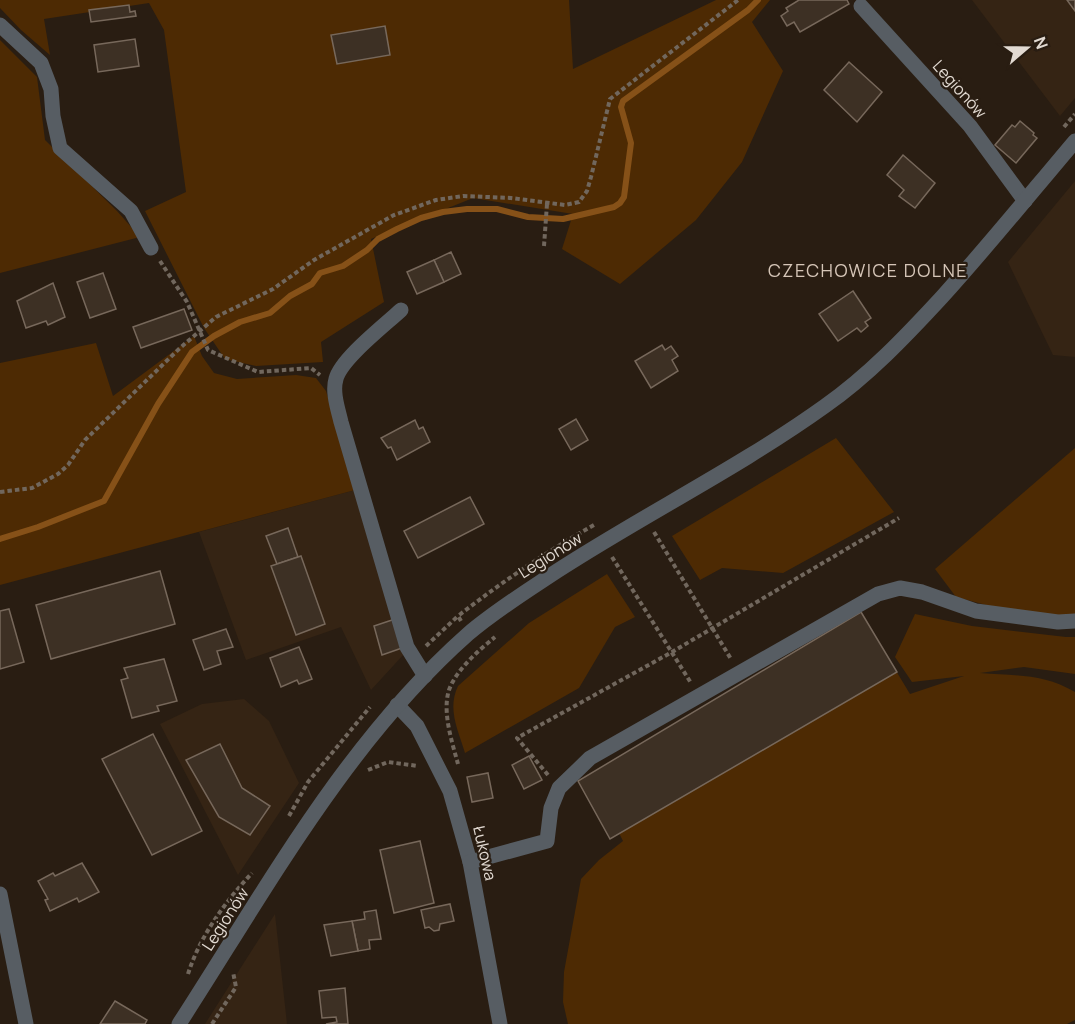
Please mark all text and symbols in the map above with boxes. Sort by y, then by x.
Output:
north arrow [997,18,1057,78]
text: N [1029,34,1053,52]
street label: Legionów [928,55,992,123]
district label: CZECHOWICE DOLNE [768,258,968,282]
street label: Legionów [514,527,586,583]
street label: Łukowa [468,824,502,882]
street label: Legionów [196,883,254,955]

